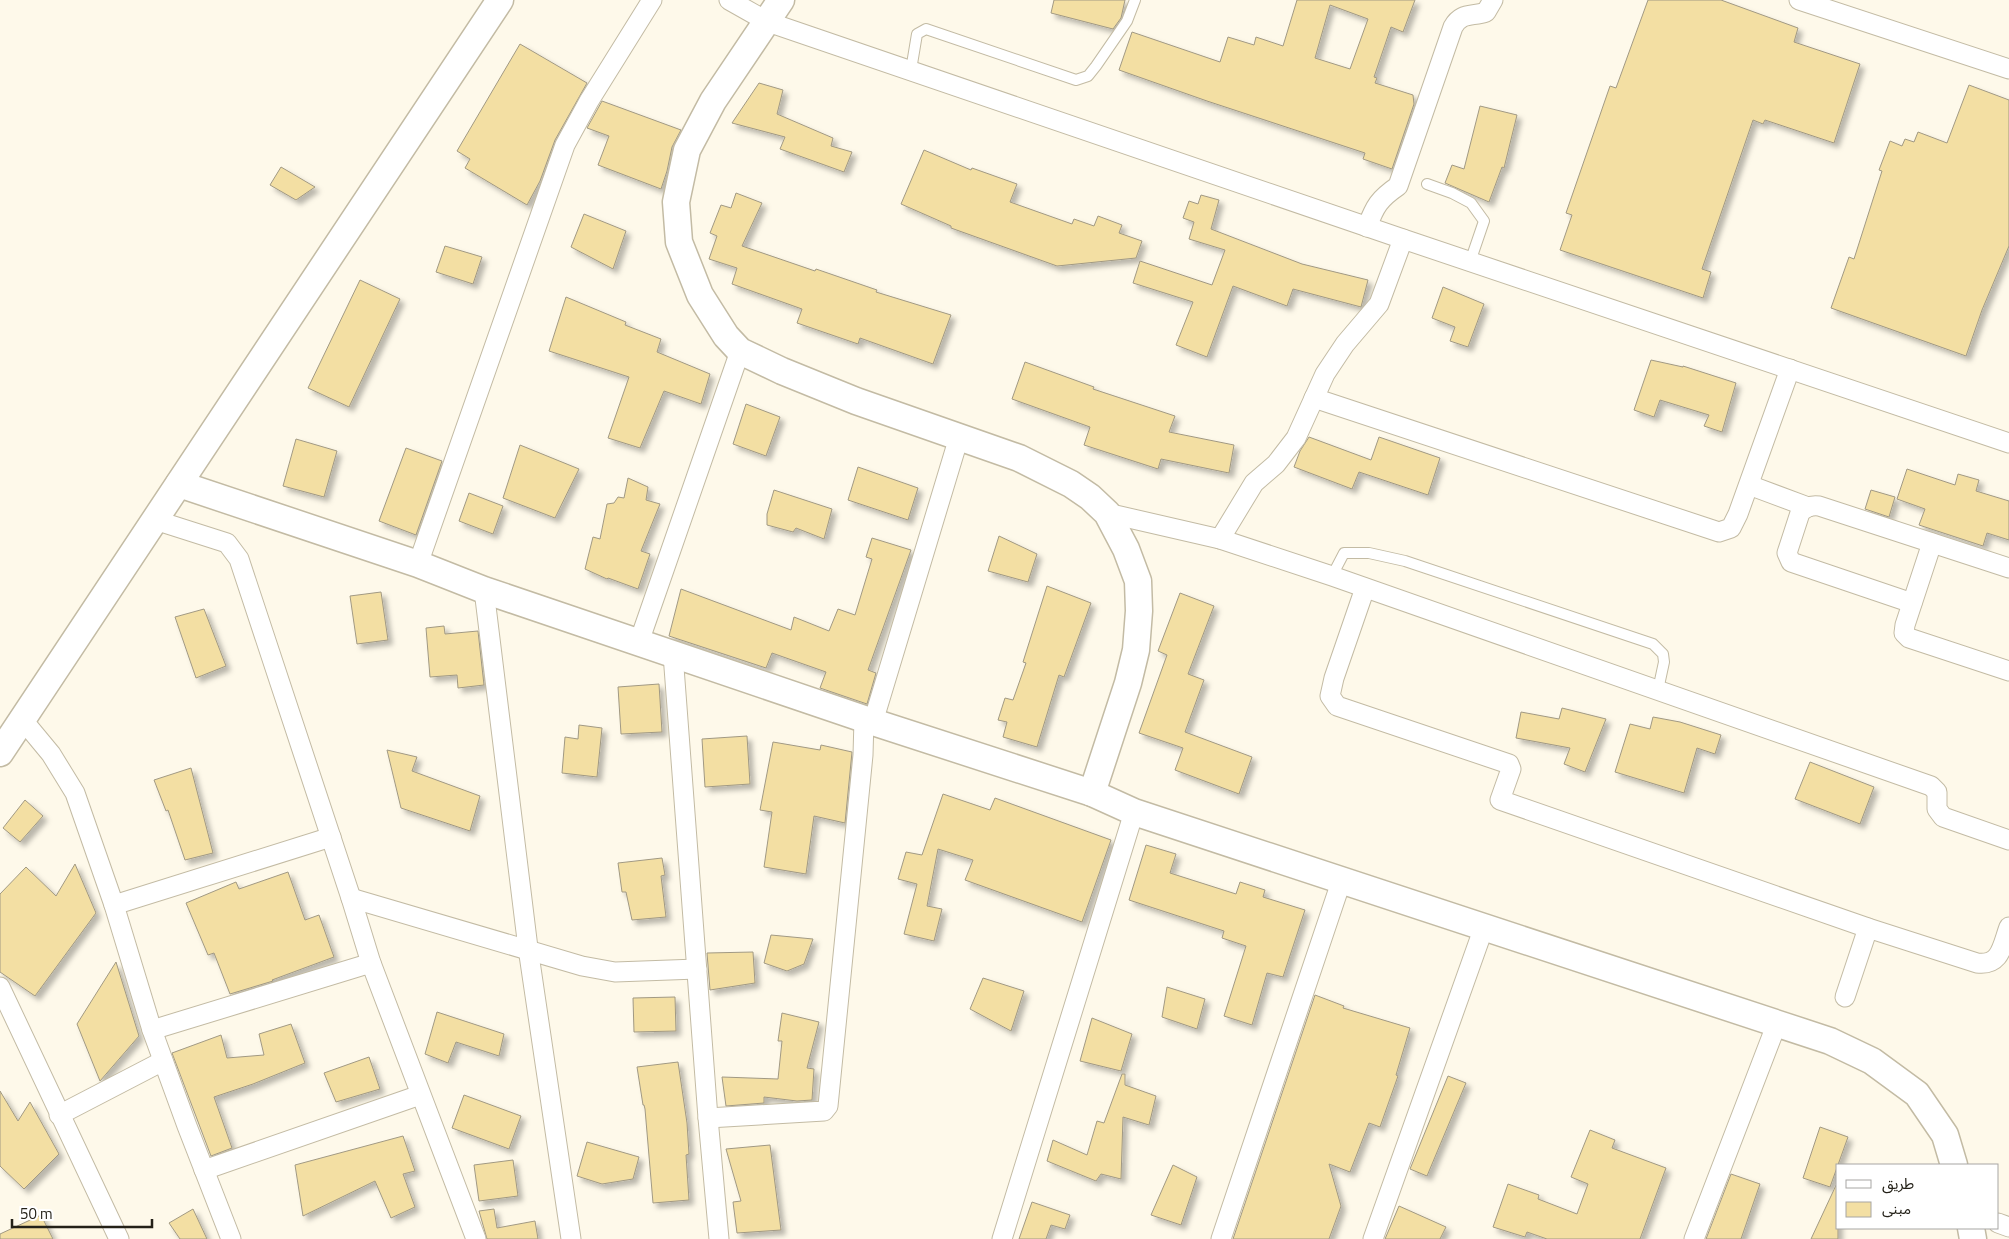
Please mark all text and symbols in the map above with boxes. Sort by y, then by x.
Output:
legend [1836,1164,1999,1229]
text: طريق [1882,1172,1914,1195]
scale bar [12,1196,152,1228]
text: مبنى [1882,1197,1911,1220]
text: 50 m [20,1202,53,1225]

